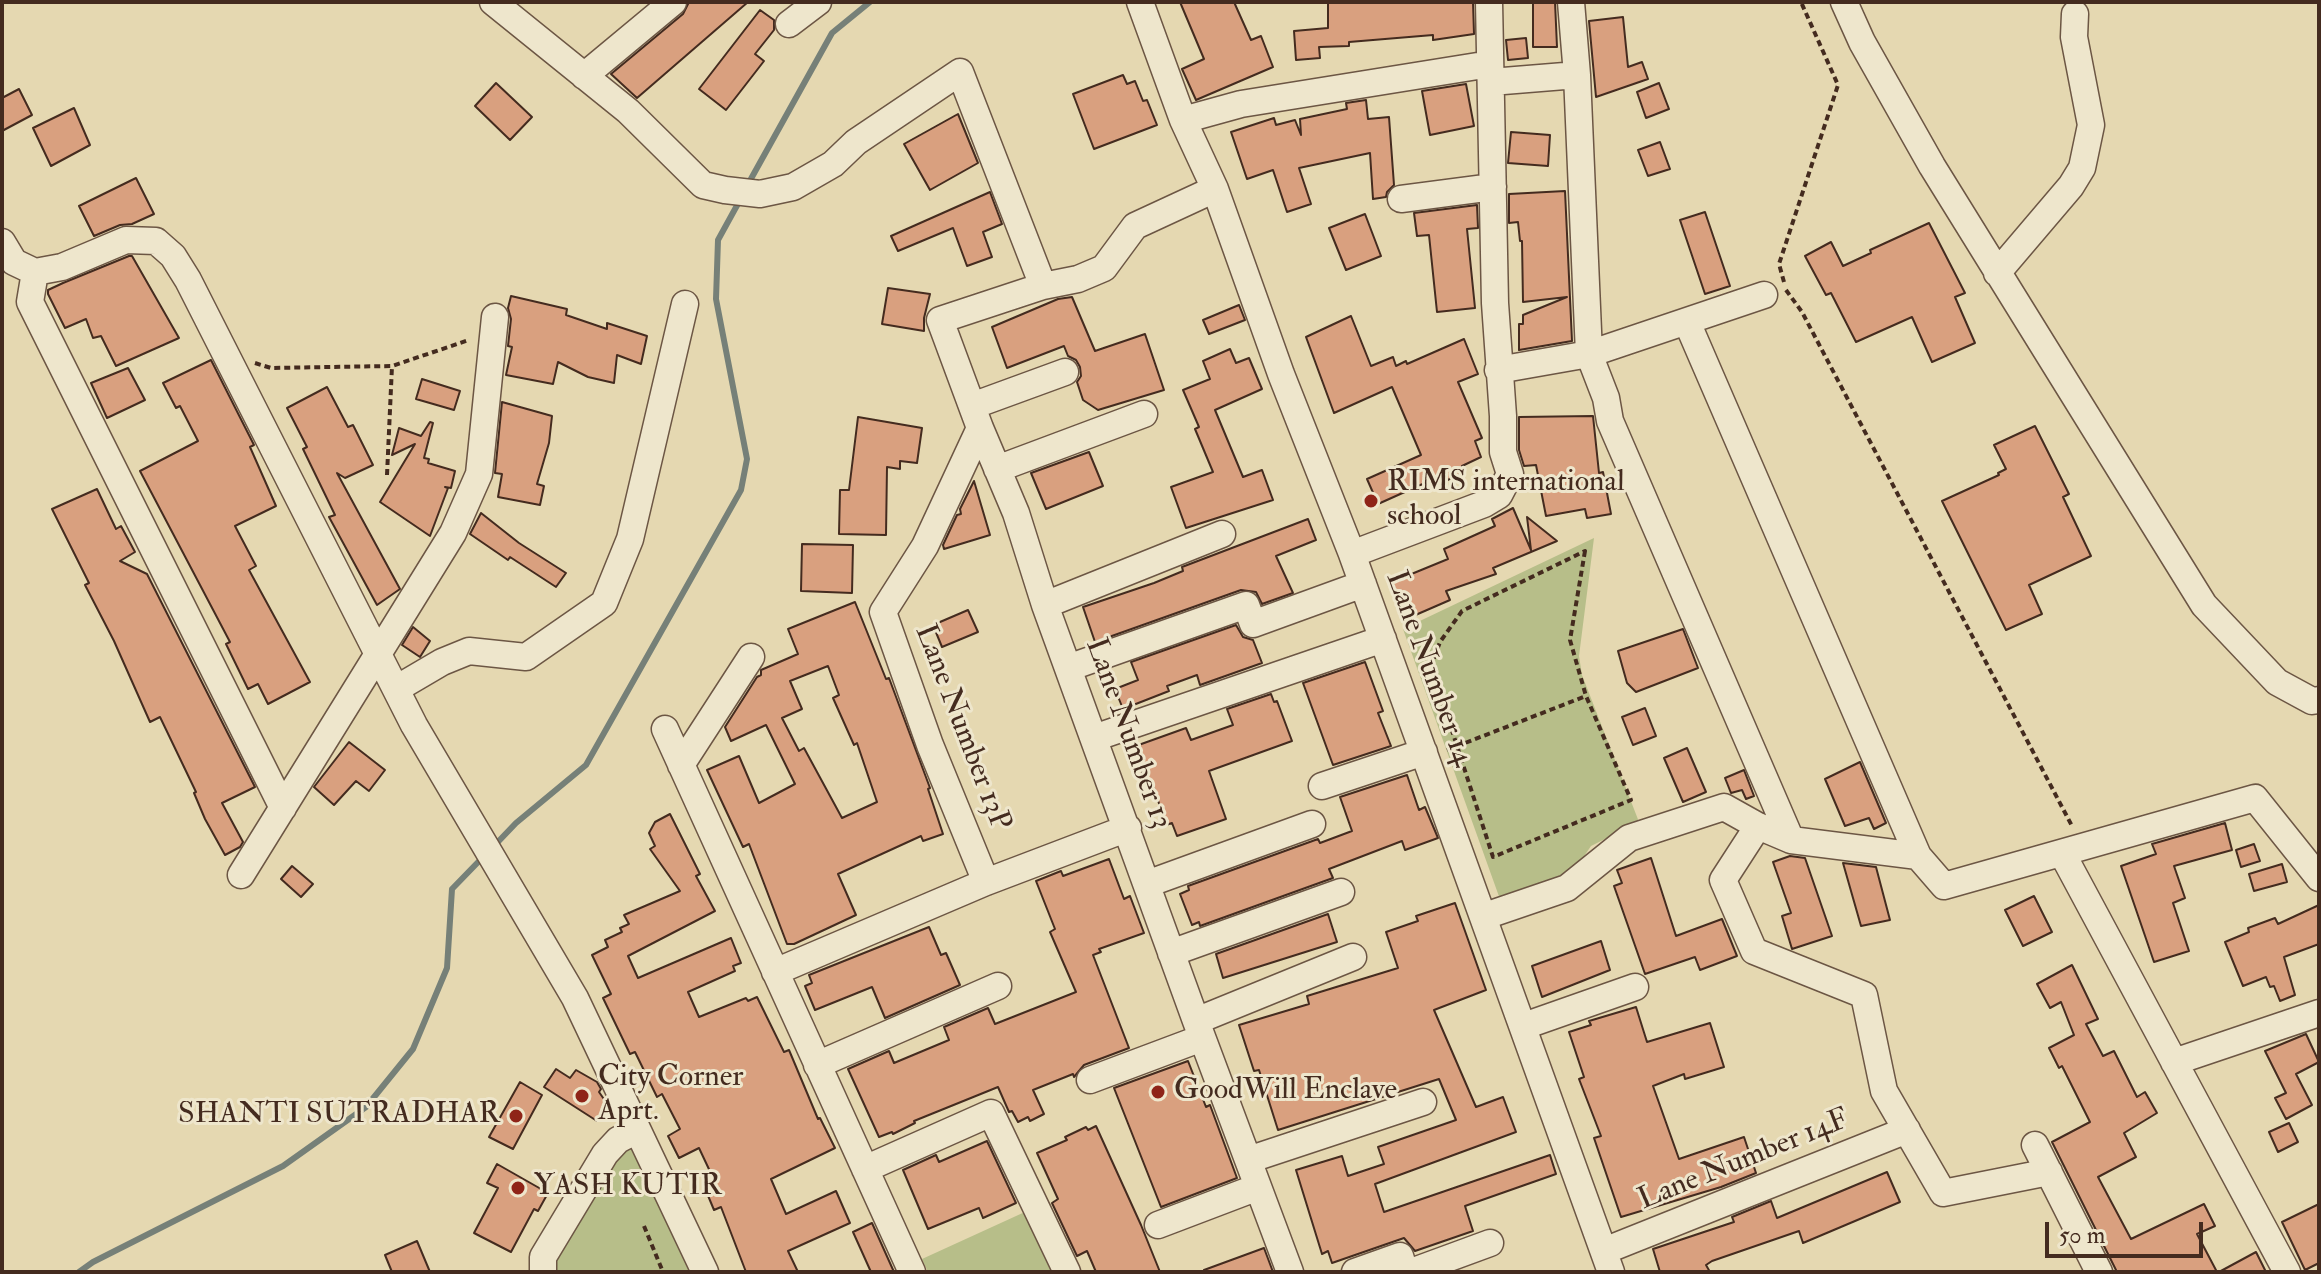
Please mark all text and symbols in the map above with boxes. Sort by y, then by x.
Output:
place label: RIMS international school [1387,466,1625,536]
marker: RIMS international school [1362,492,1380,510]
street label: Lane Number 14 [1376,567,1480,771]
street label: Lane Number 13P [905,620,1017,836]
street label: Lane Number 13 [1076,634,1178,834]
place label: City Corner Aprt. [598,1061,744,1132]
place label: GoodWill Enclave [1174,1074,1397,1110]
marker: GoodWill Enclave [1149,1083,1167,1101]
marker: City Corner Aprt. [573,1087,591,1105]
place label: SHANTI SUTRADHAR [178,1098,500,1134]
street label: Lane Number 14F [1634,1102,1854,1220]
marker: SHANTI SUTRADHAR [507,1107,525,1125]
place label: YASH KUTIR [534,1170,722,1206]
marker: YASH KUTIR [509,1179,527,1197]
scale bar [2049,1206,2207,1256]
text: 50 m [2059,1220,2105,1251]

